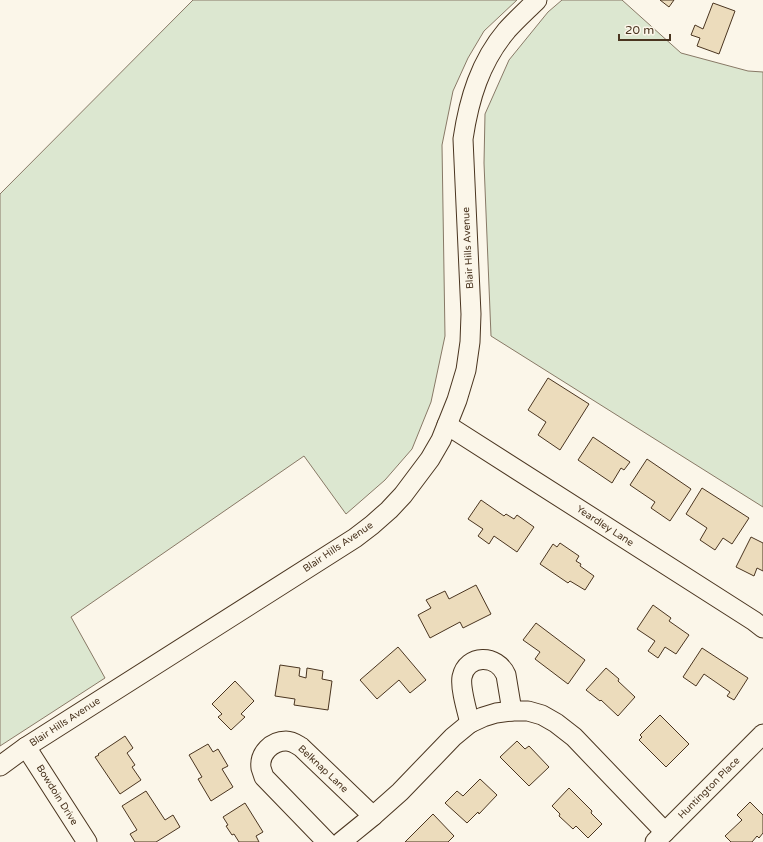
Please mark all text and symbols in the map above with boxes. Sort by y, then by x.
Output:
scale bar [619,16,670,42]
text: 20 m [625,23,654,37]
street label: Blair Hills Avenue [460,206,476,289]
street label: Yeardley Lane [574,503,636,549]
street label: Blair Hills Avenue [301,519,376,575]
street label: Blair Hills Avenue [27,694,103,749]
street label: Belknap Lane [295,743,351,796]
street label: Huntington Place [676,754,743,821]
street label: Bowdoin Drive [34,763,81,828]

